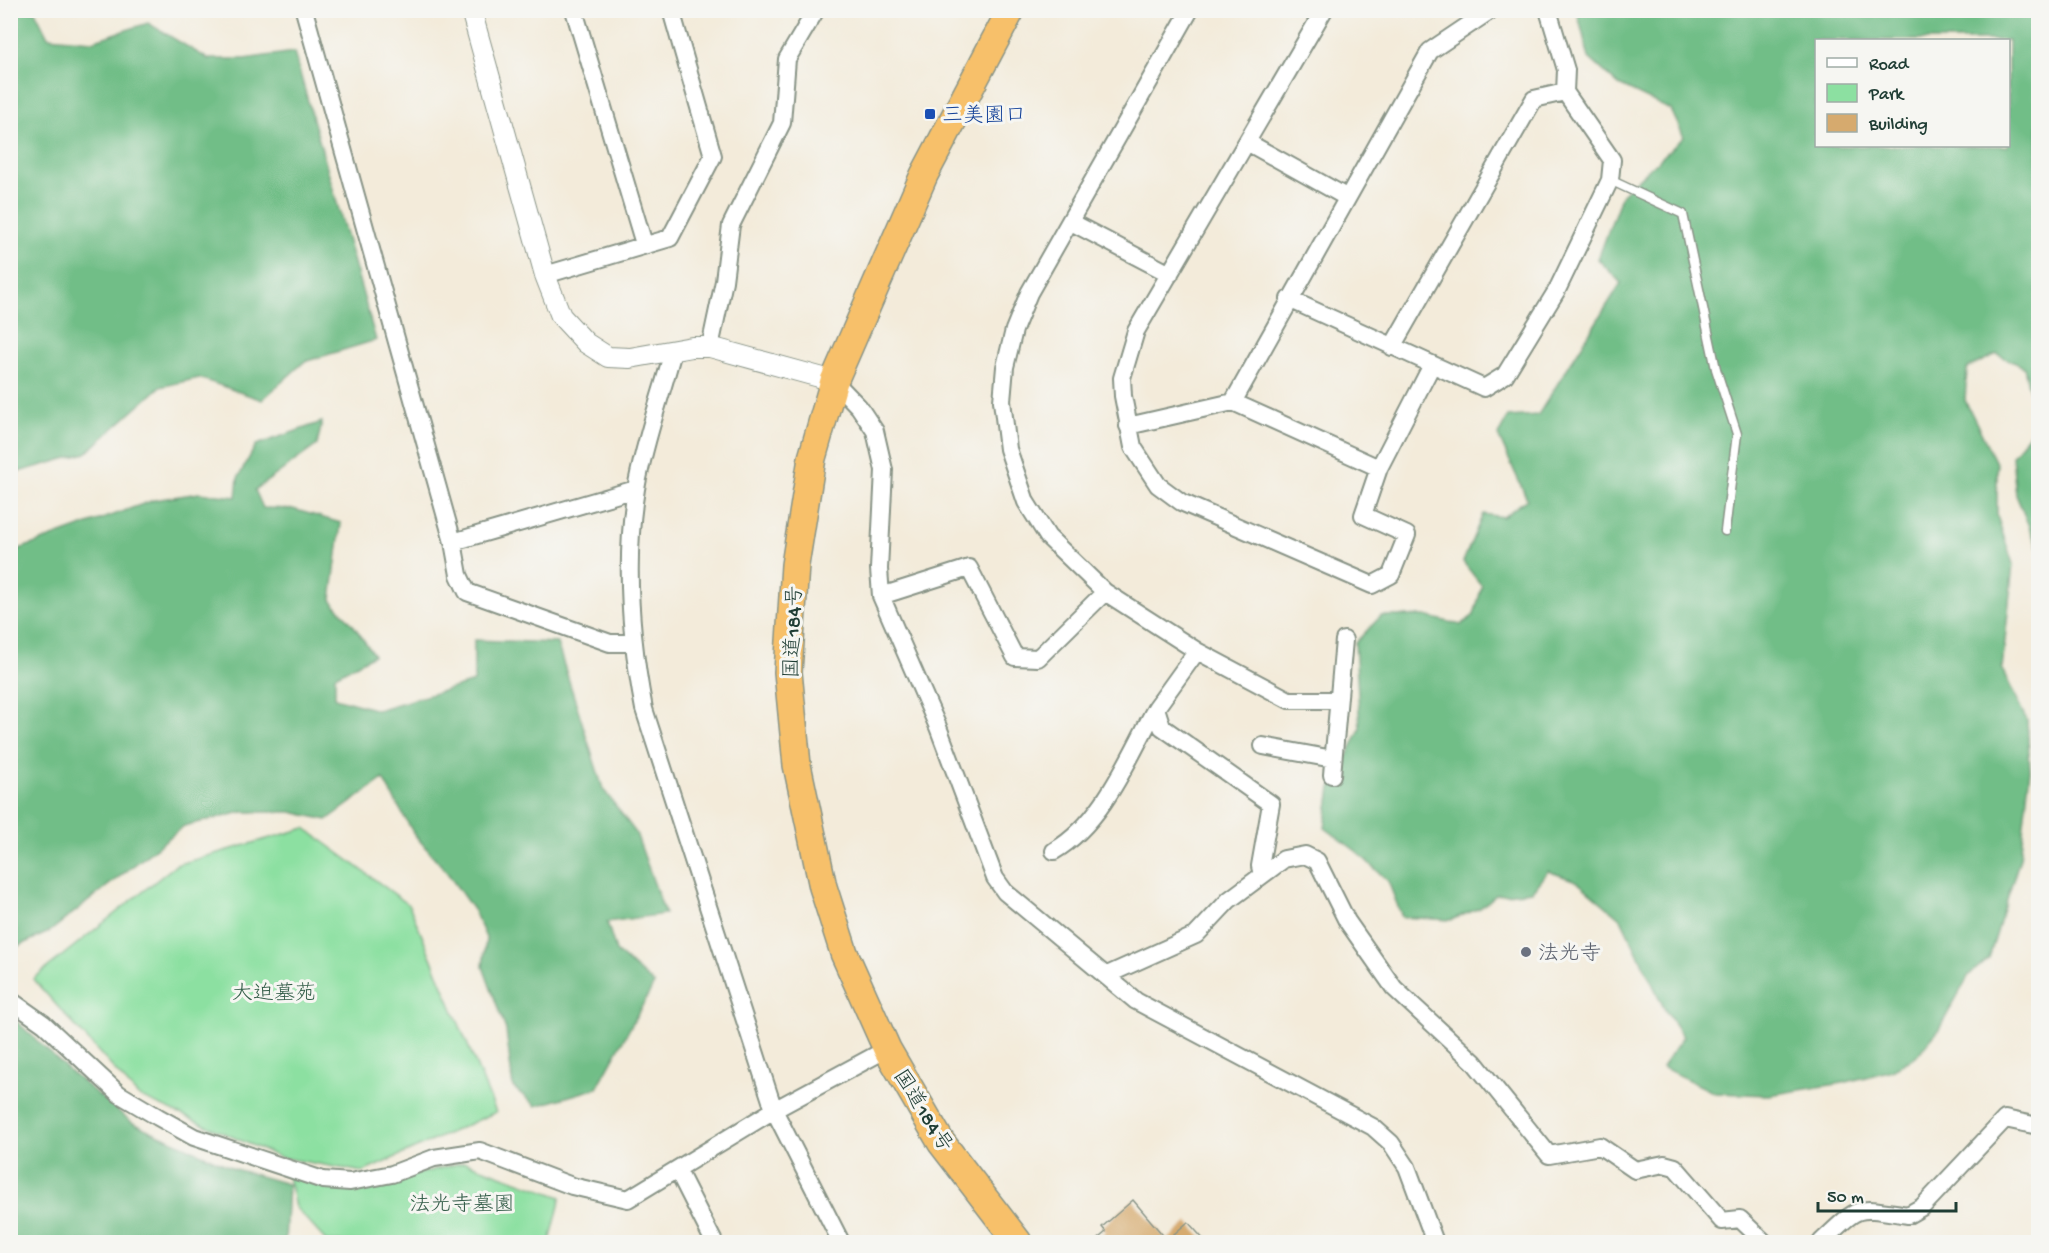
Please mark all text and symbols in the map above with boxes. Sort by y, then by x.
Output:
legend [1815,39,2010,147]
text: Road [1869,55,1910,76]
text: Park [1868,85,1905,106]
place label: 三美園口 [942,104,1026,130]
marker: 三美園口 [923,107,937,121]
text: Building [1868,115,1928,136]
street label: 国道184号 [780,585,810,679]
place label: 法光寺 [1538,942,1601,968]
marker: 法光寺 [1519,945,1533,959]
park label: 大迫墓苑 [232,982,316,1008]
street label: 国道184号 [886,1065,957,1158]
scale bar [1818,1175,1956,1213]
text: 50 m [1827,1188,1864,1209]
park label: 法光寺墓園 [410,1193,515,1219]

